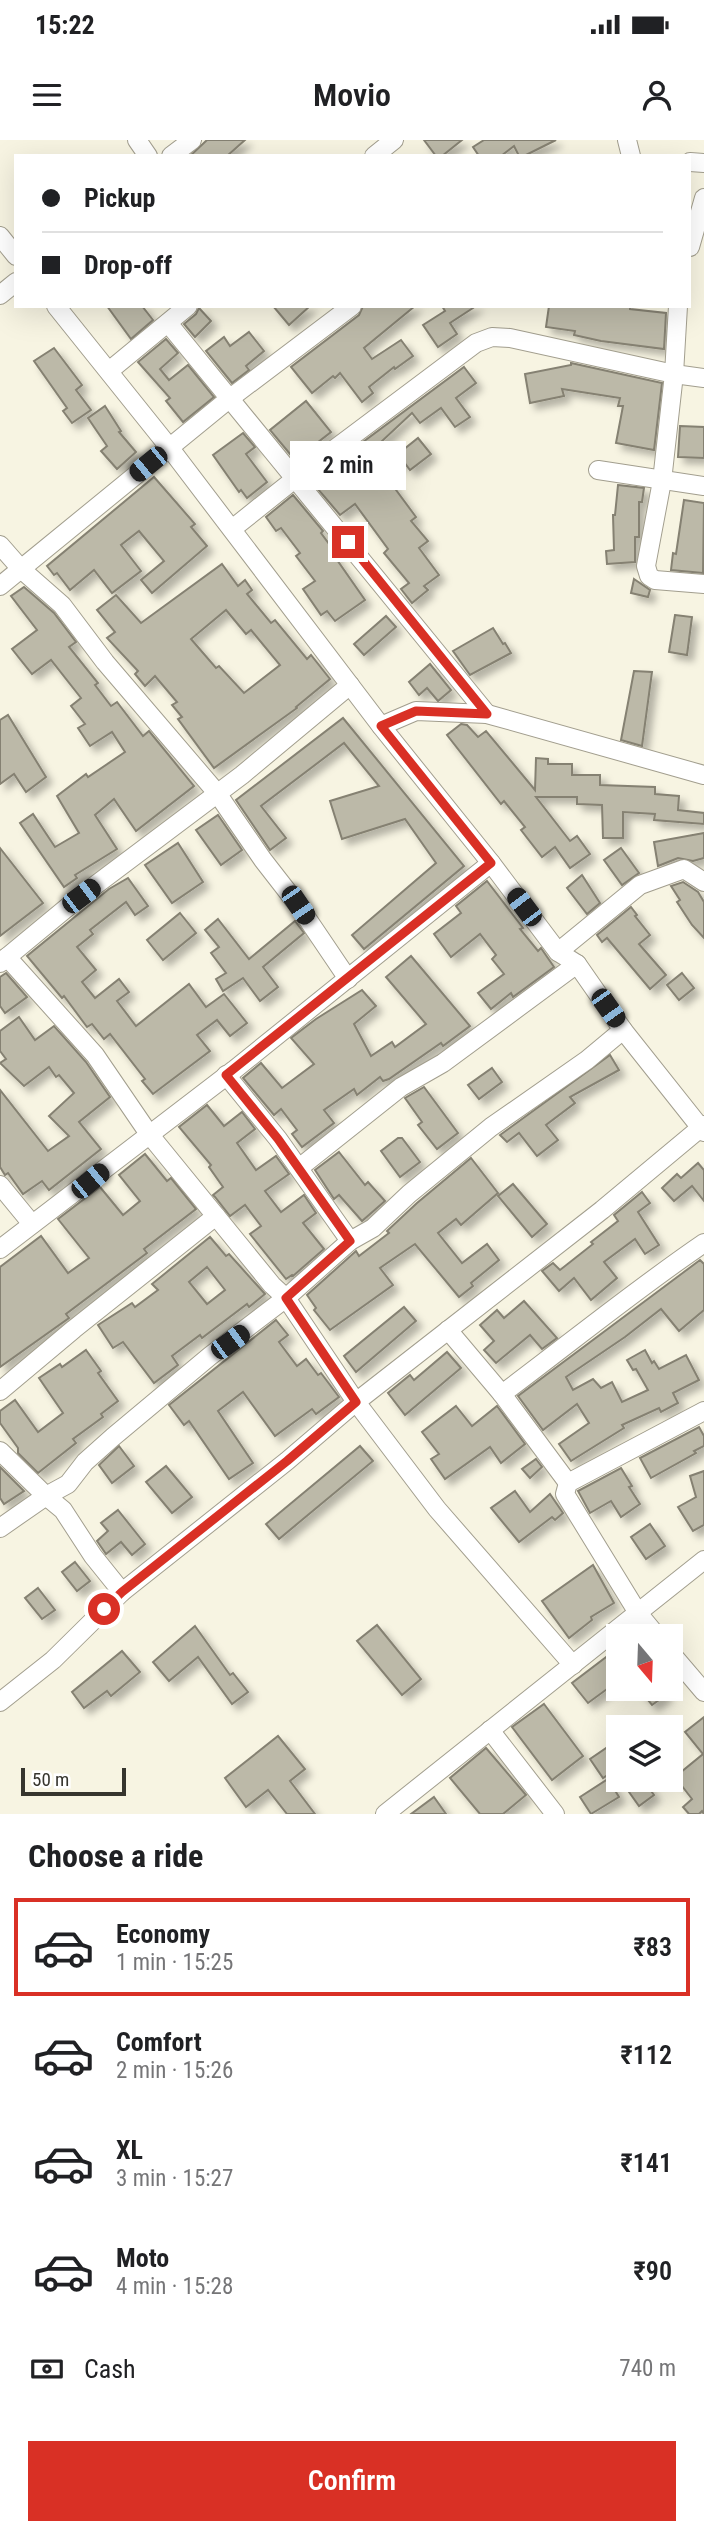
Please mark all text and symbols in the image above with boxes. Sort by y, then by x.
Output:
text: 15:22 [35,10,95,40]
icon: menu [28,76,66,114]
text: Movio [313,76,391,114]
icon: person [638,76,676,114]
text: Pickup [84,183,155,213]
text: Drop-off [84,250,172,280]
callout: 2 min [290,440,406,490]
car [126,443,171,485]
text: 2 min [323,452,373,479]
route end [332,526,364,558]
car [58,875,105,917]
car [278,882,319,928]
car [503,884,546,930]
car [588,985,629,1031]
car [68,1160,113,1202]
car [207,1321,254,1363]
route start [88,1593,120,1625]
north arrow [606,1624,682,1701]
map controls [606,1624,683,1792]
button: layers [606,1715,683,1792]
scale bar [21,1765,126,1797]
text: 50 m [32,1768,69,1791]
text: Choose a ride [28,1837,203,1875]
icon: car [32,1916,95,1979]
text: Economy [116,1919,210,1949]
text: ₹83 [634,1932,672,1962]
text: 1 min · 15:25 [116,1949,233,1976]
icon: car [32,2024,95,2087]
text: Comfort [116,2027,202,2057]
text: ₹112 [621,2040,672,2070]
text: 2 min · 15:26 [116,2057,233,2084]
icon: car [32,2132,95,2195]
text: XL [116,2135,143,2165]
text: ₹141 [621,2148,672,2178]
text: 3 min · 15:27 [116,2165,233,2192]
icon: car [32,2240,95,2303]
text: Moto [116,2243,169,2273]
text: ₹90 [634,2256,672,2286]
text: 4 min · 15:28 [116,2273,233,2300]
icon: cash [28,2350,66,2388]
text: Cash [84,2354,136,2384]
text: 740 m [619,2355,676,2382]
button: Confirm [28,2441,676,2521]

